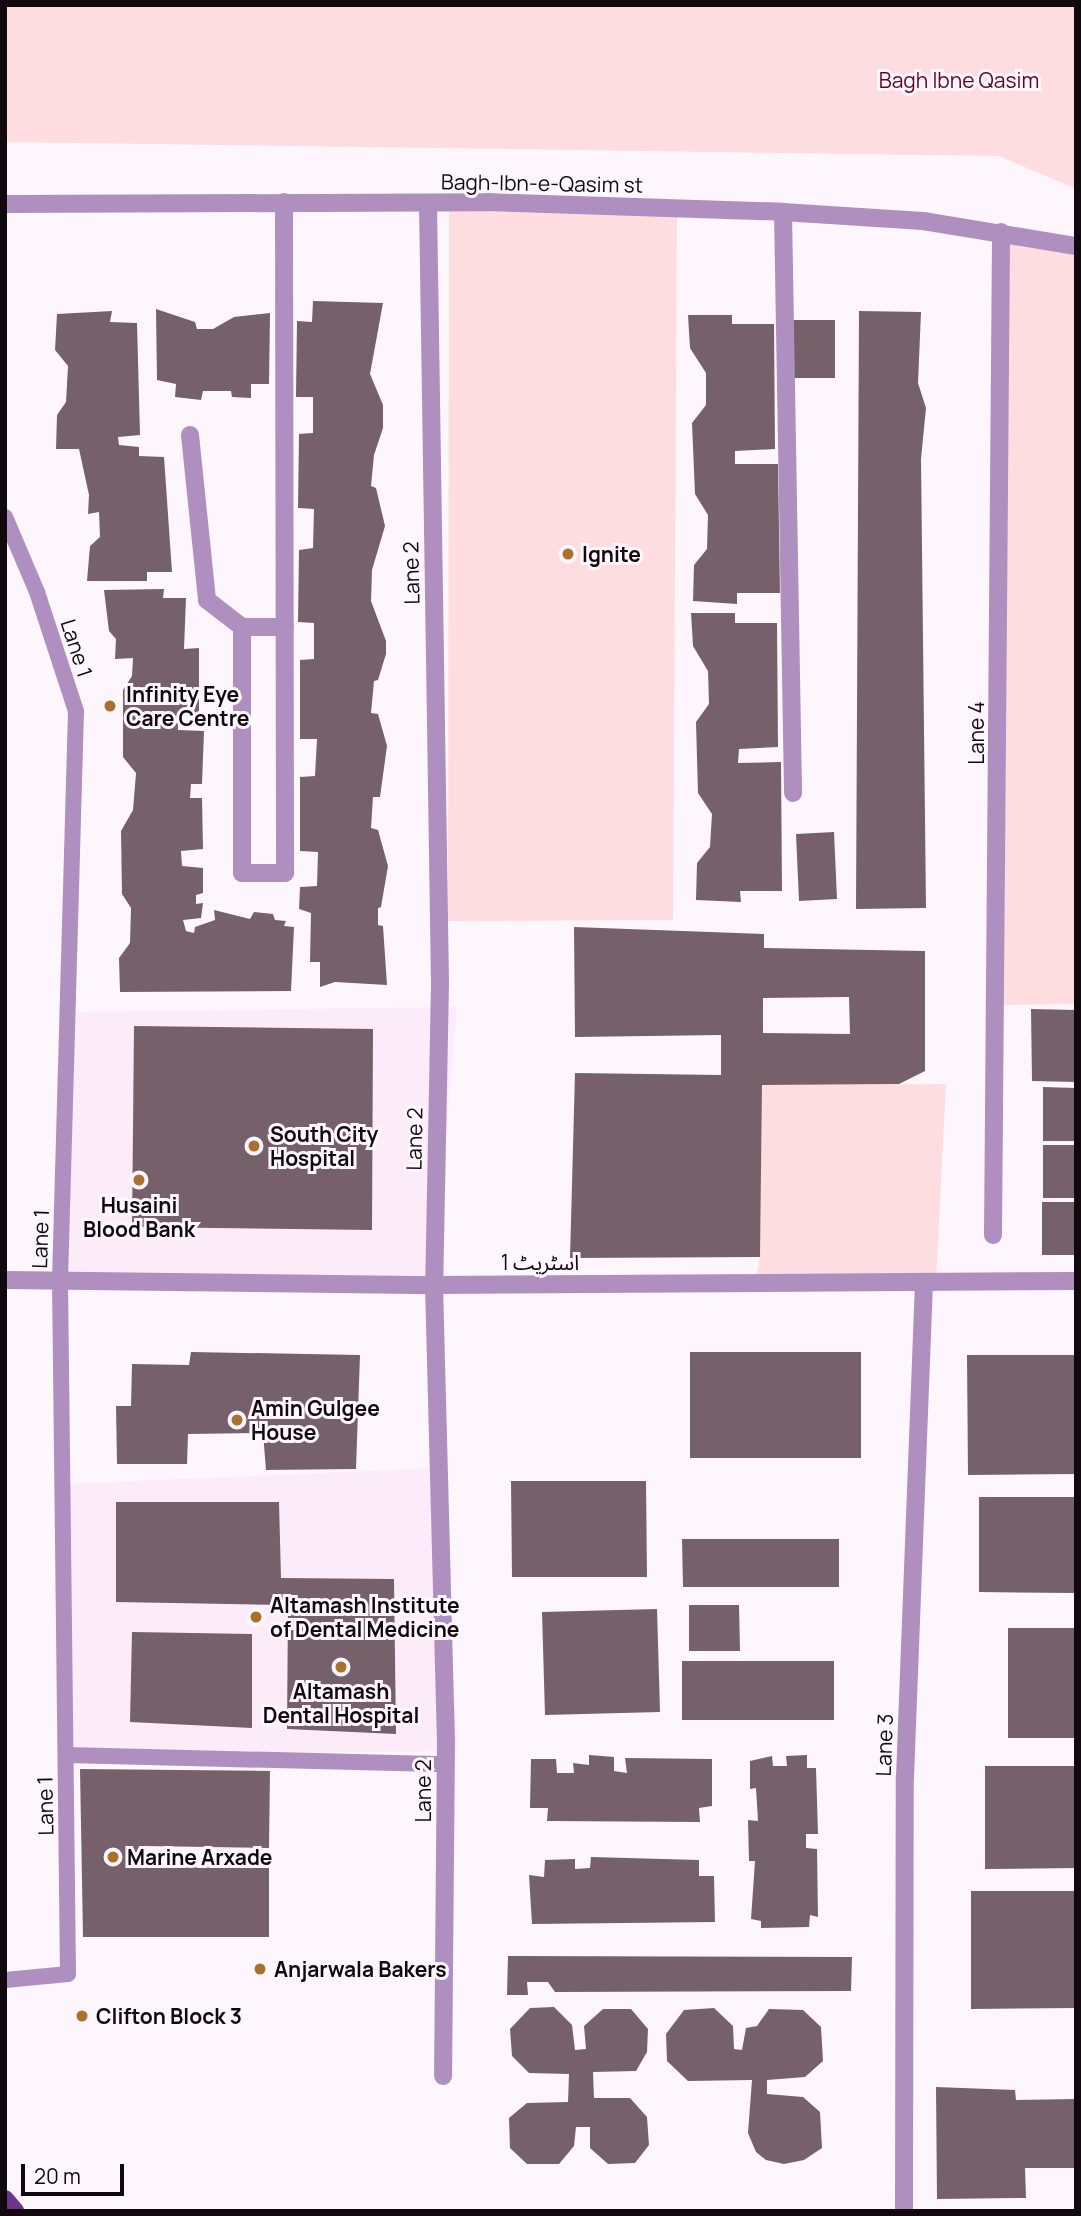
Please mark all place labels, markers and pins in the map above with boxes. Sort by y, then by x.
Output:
place label: Ignite [582,541,641,567]
marker: Ignite [560,546,576,562]
place label: Infinity Eye Care Centre [126,681,249,731]
marker: Infinity Eye Care Centre [100,696,120,716]
place label: South City Hospital [270,1121,378,1171]
marker: South City Hospital [244,1136,264,1156]
marker: Husaini Blood Bank [129,1170,149,1190]
place label: Husaini Blood Bank [83,1192,195,1242]
place label: Amin Gulgee House [251,1395,380,1445]
marker: Amin Gulgee House [229,1412,245,1428]
place label: Altamash Institute of Dental Medicine [270,1592,460,1642]
marker: Altamash Institute of Dental Medicine [248,1609,264,1625]
marker: Altamash Dental Hospital [333,1659,349,1675]
place label: Altamash Dental Hospital [263,1678,419,1728]
place label: Marine Arxade [127,1844,272,1870]
marker: Marine Arxade [105,1849,121,1865]
place label: Anjarwala Bakers [274,1956,447,1982]
marker: Anjarwala Bakers [252,1961,268,1977]
place label: Clifton Block 3 [96,2003,242,2029]
marker: Clifton Block 3 [74,2008,90,2024]

